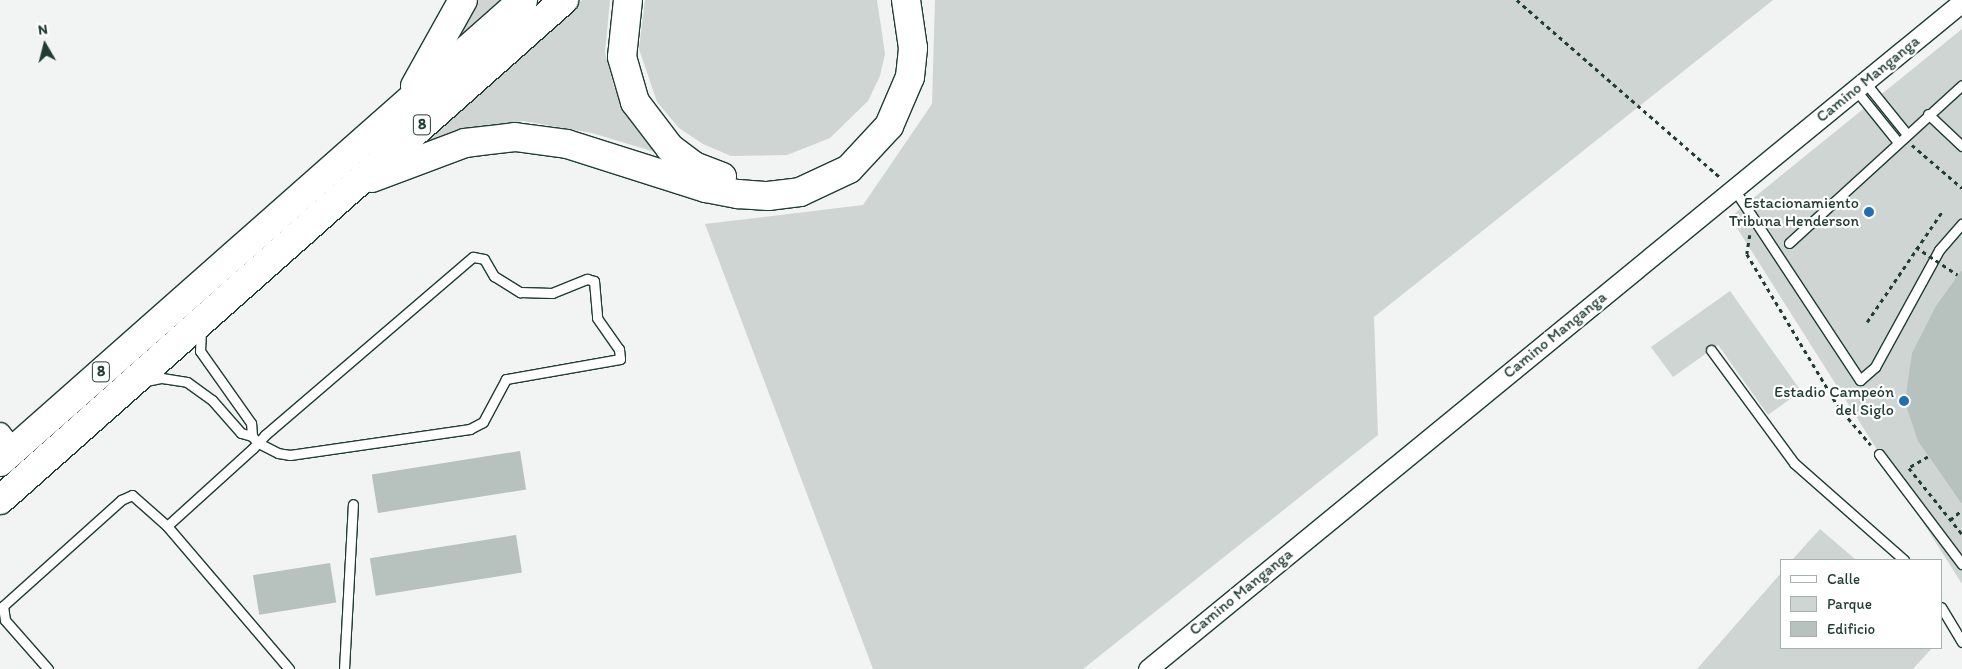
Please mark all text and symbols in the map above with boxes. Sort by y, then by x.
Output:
north arrow [20,20,70,70]
text: N [37,21,49,39]
street label: Camino Manganga [1812,31,1924,127]
road number: 8 [412,112,432,138]
place label: Estacionamiento Tribuna Henderson [1729,193,1859,231]
marker: Estacionamiento Tribuna Henderson [1863,206,1875,218]
street label: Camino Manganga [1499,287,1611,383]
road number: 8 [91,360,111,384]
place label: Estadio Campeón del Siglo [1774,382,1894,420]
marker: Estadio Campeón del Siglo [1898,395,1910,407]
street label: Camino Manganga [1185,544,1297,640]
legend [1780,559,1942,649]
text: Calle [1827,570,1860,588]
text: Parque [1827,595,1872,613]
text: Edificio [1827,620,1875,638]

